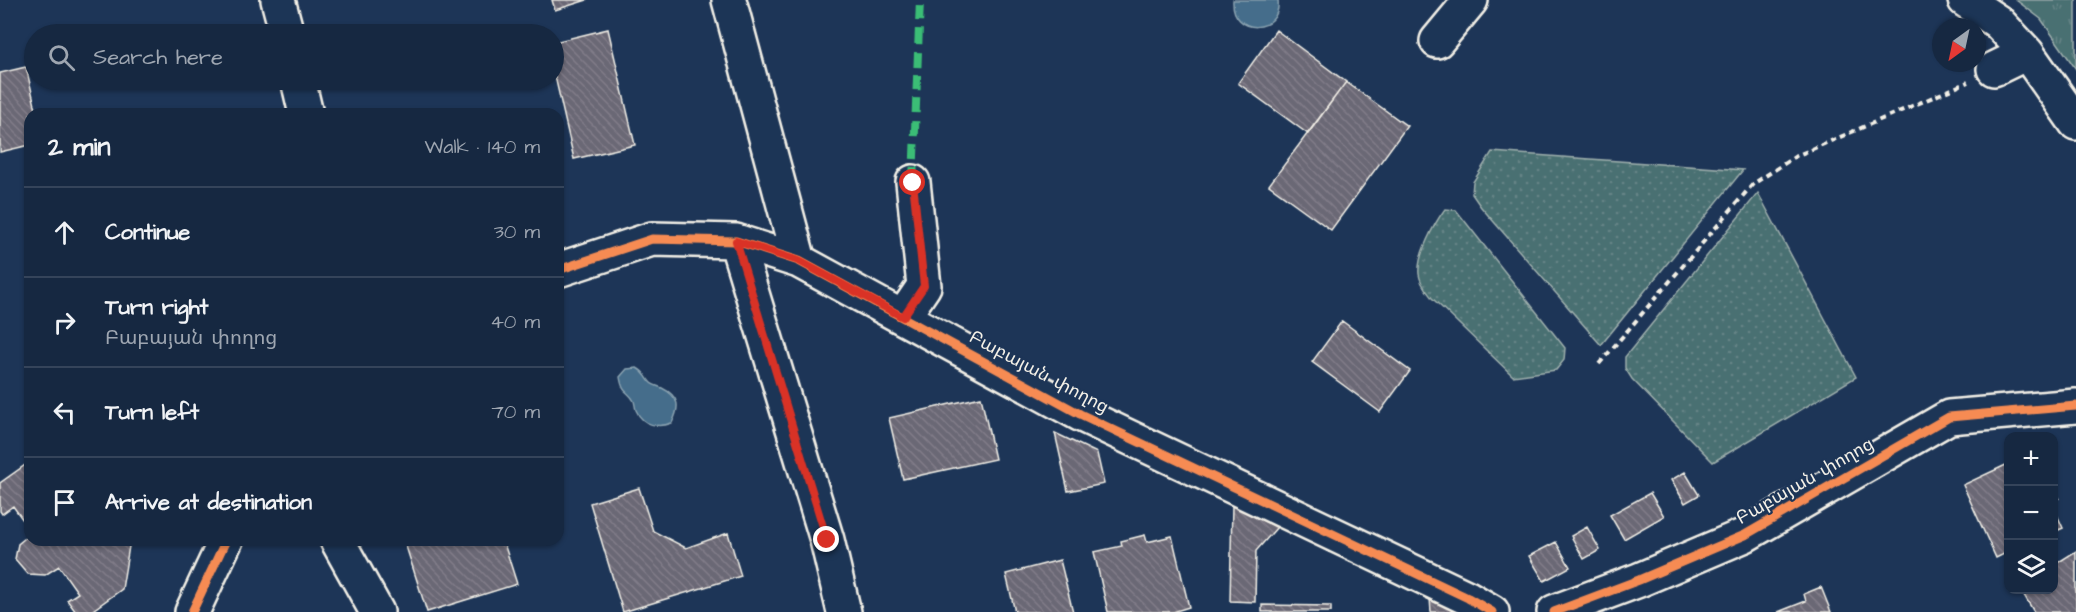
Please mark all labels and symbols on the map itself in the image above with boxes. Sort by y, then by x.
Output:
north arrow [1932,18,1986,72]
route start [899,169,925,195]
street label: Բաբայան փողոց [965,325,1113,419]
street label: Բաբայան փողոց [1732,431,1878,531]
route end [813,526,839,552]

